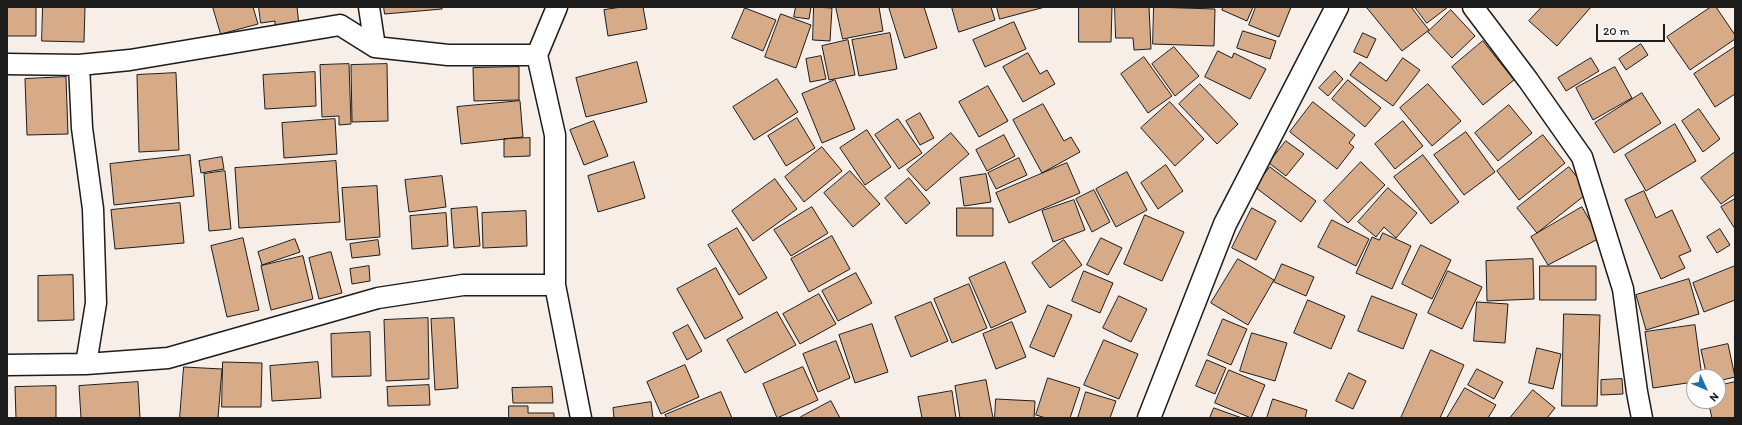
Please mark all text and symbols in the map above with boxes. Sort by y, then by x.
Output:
scale bar [1598,16,1667,42]
text: 20 m [1603,24,1630,38]
north arrow [1686,369,1726,409]
text: N [1707,390,1722,404]

